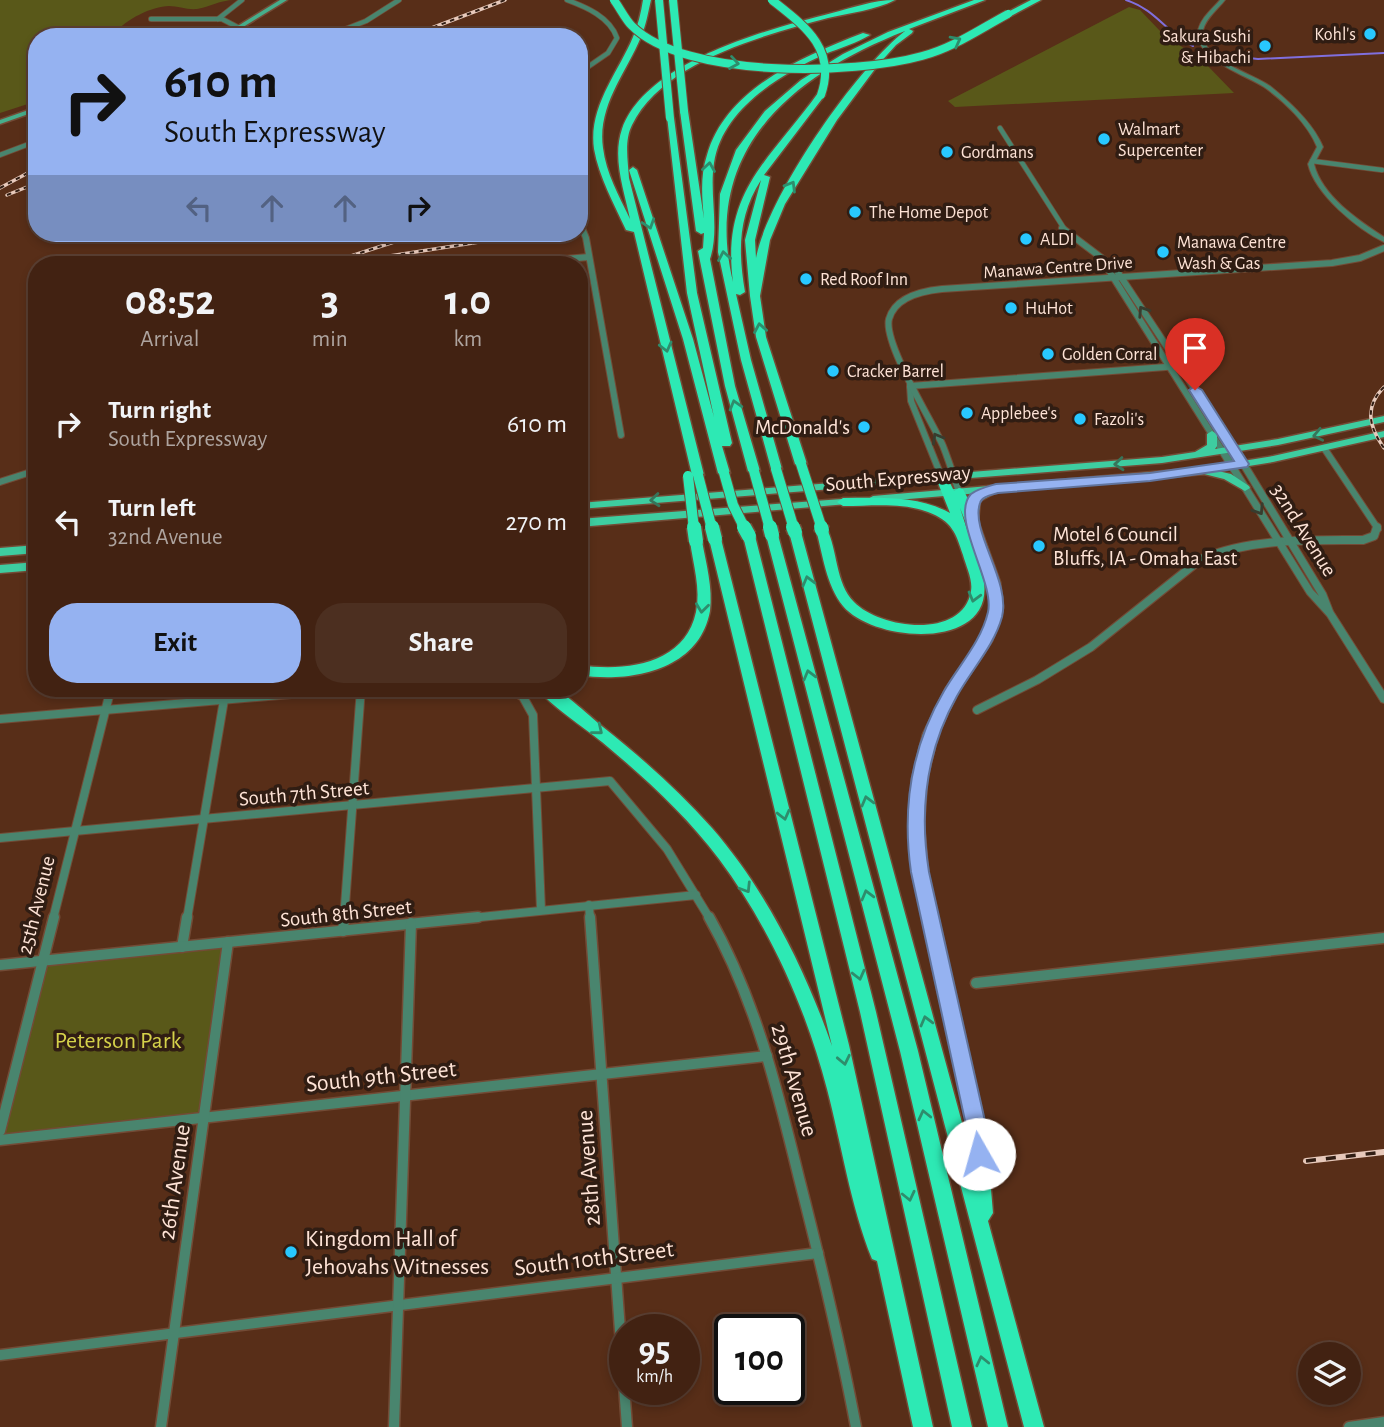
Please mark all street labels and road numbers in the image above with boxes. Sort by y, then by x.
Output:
street label: Manawa Centre Drive [983,254,1133,282]
street label: South Expressway [825,462,971,495]
street label: 32nd Avenue [1267,480,1340,580]
street label: South 7th Street [238,777,370,810]
street label: 25th Avenue [14,854,59,956]
street label: South 8th Street [279,896,413,931]
street label: 29th Avenue [766,1021,822,1139]
street label: South 9th Street [305,1057,458,1097]
street label: 28th Avenue [573,1109,605,1227]
street label: 26th Avenue [155,1123,195,1241]
street label: South 10th Street [513,1237,676,1281]

